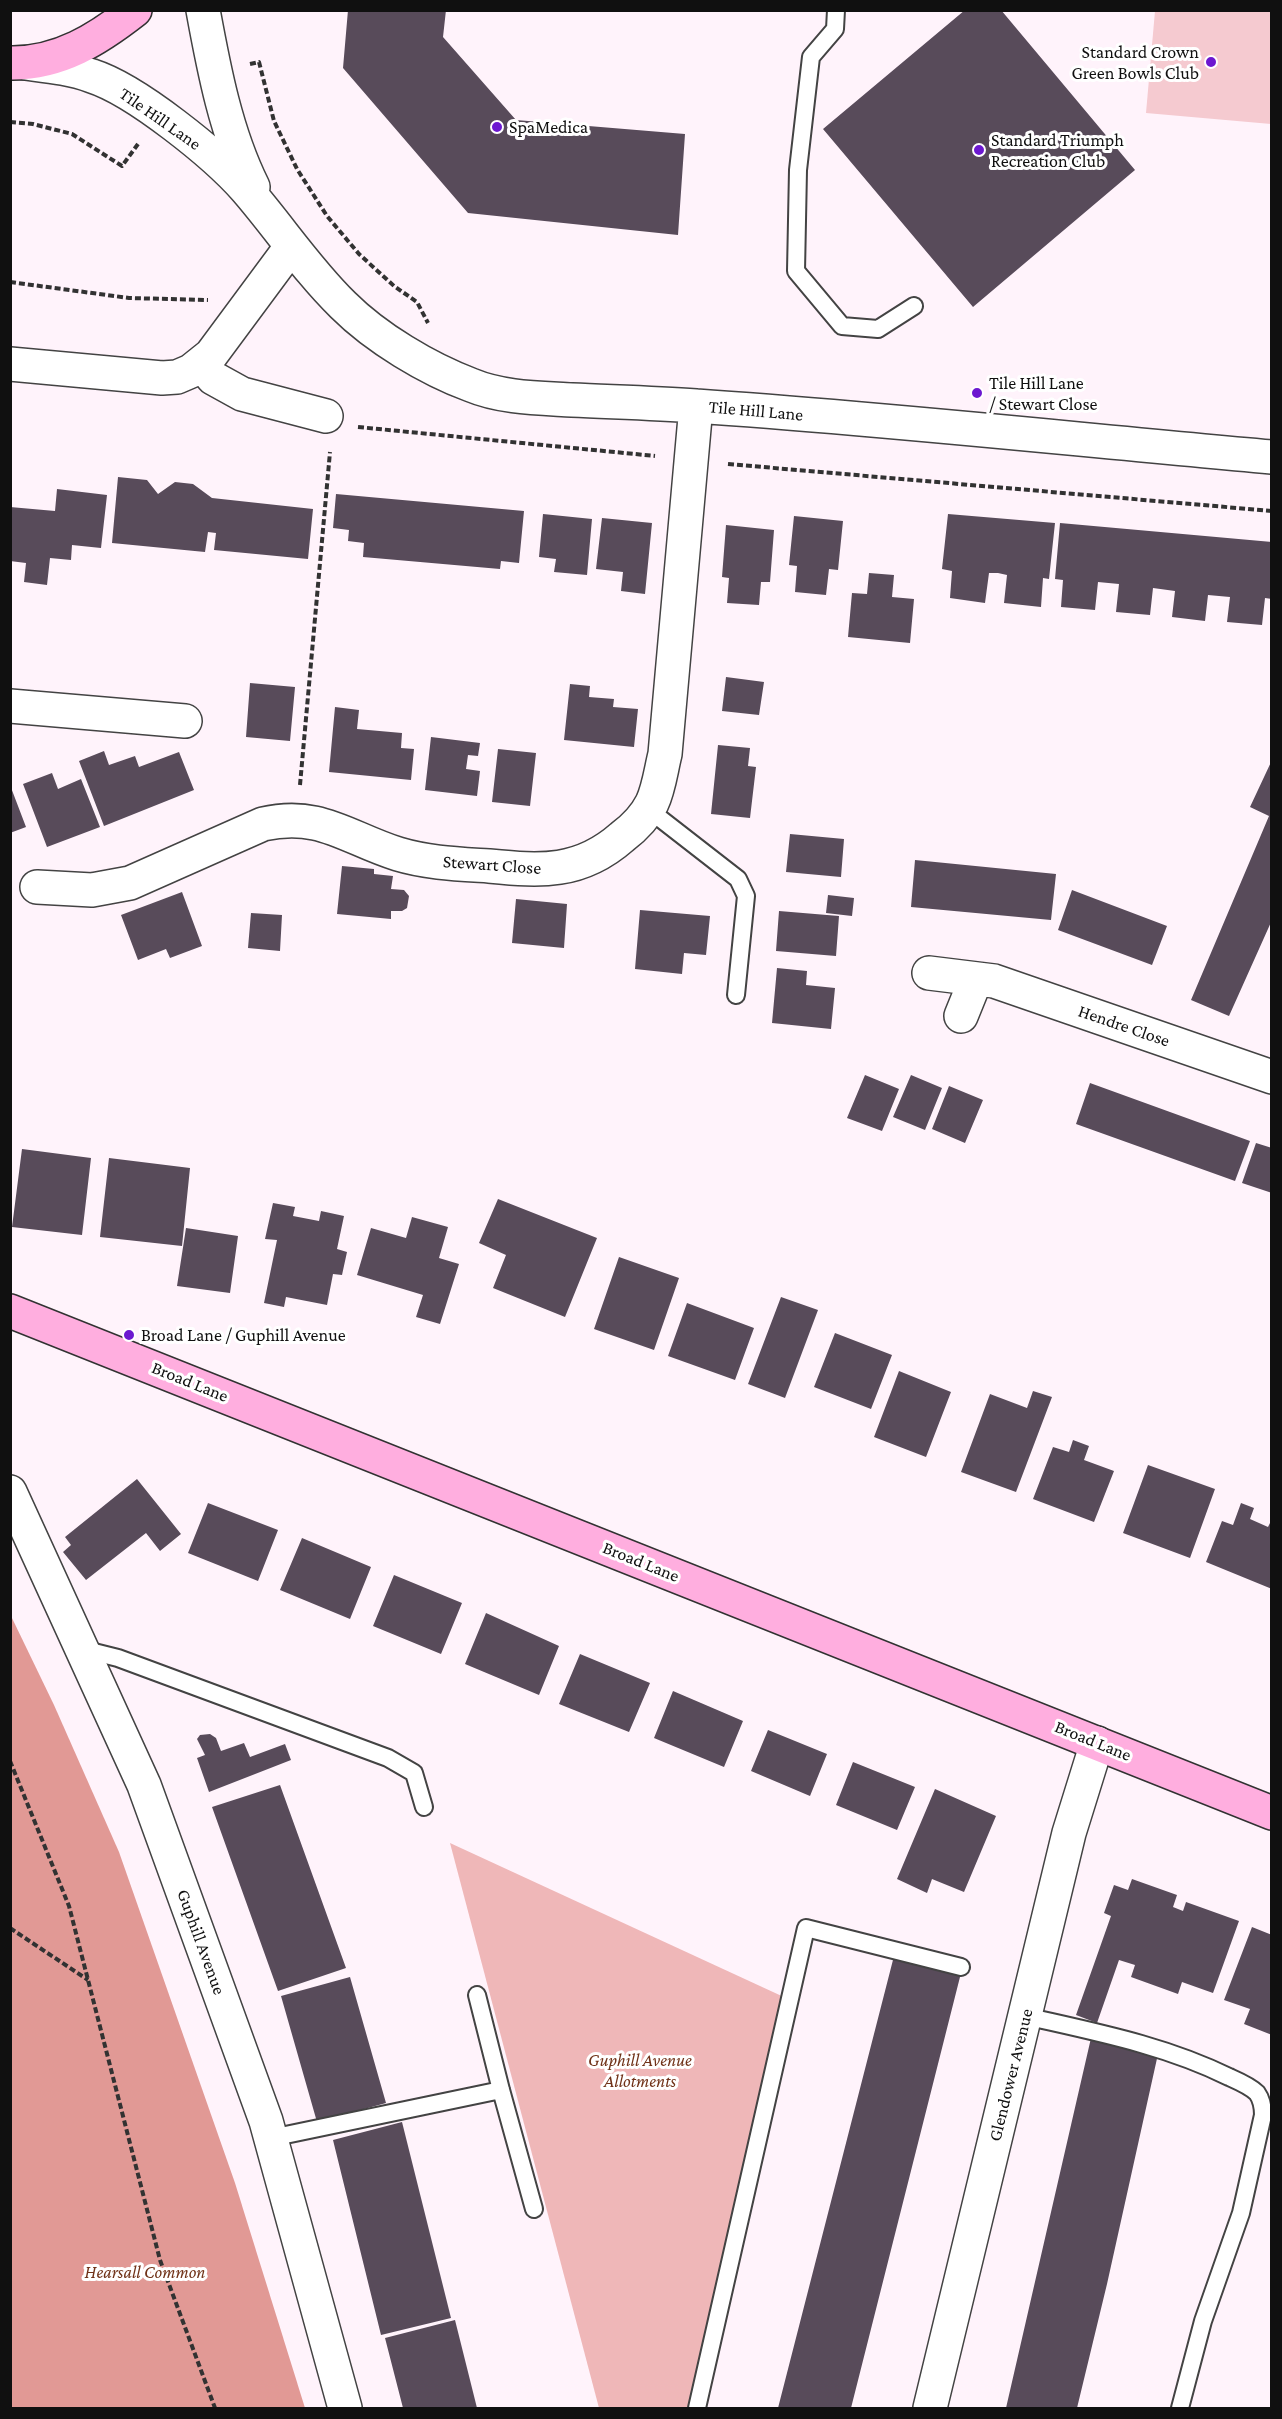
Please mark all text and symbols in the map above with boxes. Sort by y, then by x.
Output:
place label: Standard Crown Green Bowls Club [1071,41,1199,84]
marker: Standard Crown Green Bowls Club [1204,55,1218,69]
street label: Tile Hill Lane [115,83,205,155]
place label: SpaMedica [509,116,588,138]
marker: SpaMedica [490,120,504,134]
place label: Standard Triumph Recreation Club [991,129,1124,172]
marker: Standard Triumph Recreation Club [972,143,986,157]
place label: Tile Hill Lane / Stewart Close [989,372,1097,415]
marker: Tile Hill Lane / Stewart Close [970,386,984,400]
street label: Tile Hill Lane [708,396,804,426]
street label: Stewart Close [442,851,542,879]
street label: Hendre Close [1075,1000,1173,1052]
place label: Broad Lane / Guphill Avenue [141,1324,346,1346]
marker: Broad Lane / Guphill Avenue [122,1328,136,1342]
street label: Broad Lane [148,1357,232,1407]
street label: Broad Lane [599,1537,683,1587]
street label: Broad Lane [1051,1716,1135,1766]
street label: Guphill Avenue [172,1886,230,1998]
street label: Glendower Avenue [984,2006,1038,2144]
park label: Guphill Avenue Allotments [588,2049,692,2092]
park label: Hearsall Common [85,2261,205,2283]

